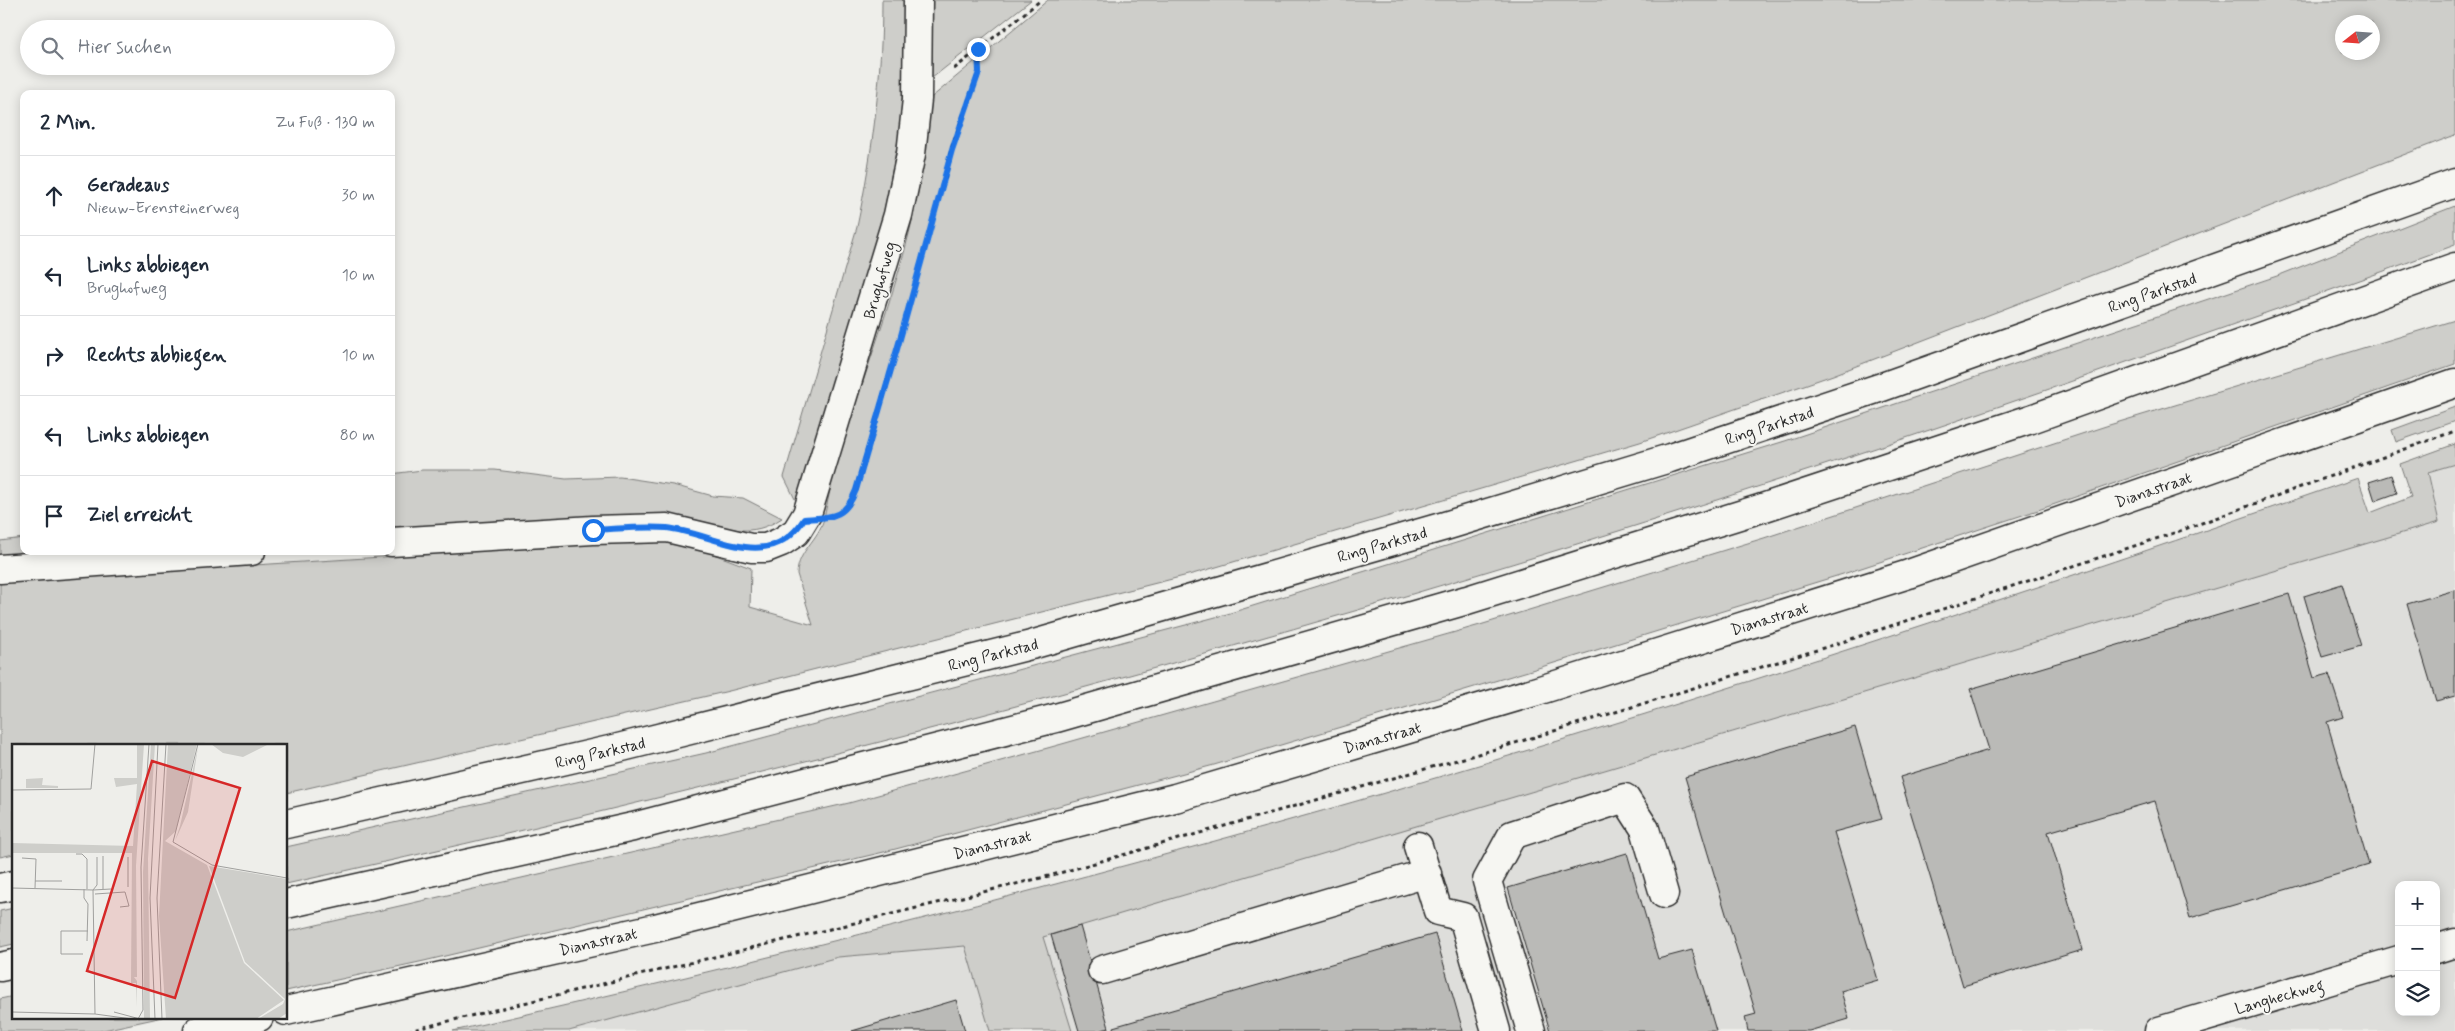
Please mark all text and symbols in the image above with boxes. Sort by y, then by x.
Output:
north arrow [2335,15,2380,60]
search box [20,20,395,75]
icon: search [38,34,66,62]
text: Hier suchen [78,35,172,60]
route end [967,38,990,61]
text: 2 Min. [40,109,95,137]
text: Zu Fuß · 130 m [275,112,375,133]
text: Geradeaus [87,173,169,198]
icon: ahead [40,182,68,210]
text: 30 m [342,185,375,206]
text: Nieuw-Erensteinerweg [87,198,239,219]
street label: Brughofweg [859,239,902,322]
text: Links abbiegen [87,253,209,278]
icon: left [40,262,68,290]
text: 10 m [342,265,375,286]
street label: Ring Parkstad [2105,268,2200,319]
text: Brughofweg [87,278,167,299]
icon: right [40,342,68,370]
text: Rechts abbiegen [87,343,226,368]
text: 10 m [342,345,375,366]
street label: Ring Parkstad [1722,402,1817,452]
icon: left [40,422,68,450]
text: Links abbiegen [87,423,209,448]
text: 80 m [340,425,375,446]
street label: Dianastraat [2112,468,2195,513]
icon: arrive [40,502,68,530]
text: Ziel erreicht [87,503,192,528]
route start [582,519,605,542]
street label: Ring Parkstad [1335,523,1430,569]
street label: Dianastraat [1728,598,1811,641]
street label: Ring Parkstad [946,634,1041,678]
street label: Dianastraat [1341,717,1424,760]
street label: Ring Parkstad [553,733,648,775]
inset map [12,744,288,1018]
street label: Dianastraat [951,826,1034,865]
map controls [2395,881,2440,1016]
button: + [2395,881,2440,926]
street label: Dianastraat [557,923,640,962]
button: − [2395,926,2440,971]
button: layers [2395,971,2440,1016]
street label: Langheckweg [2233,975,2327,1021]

